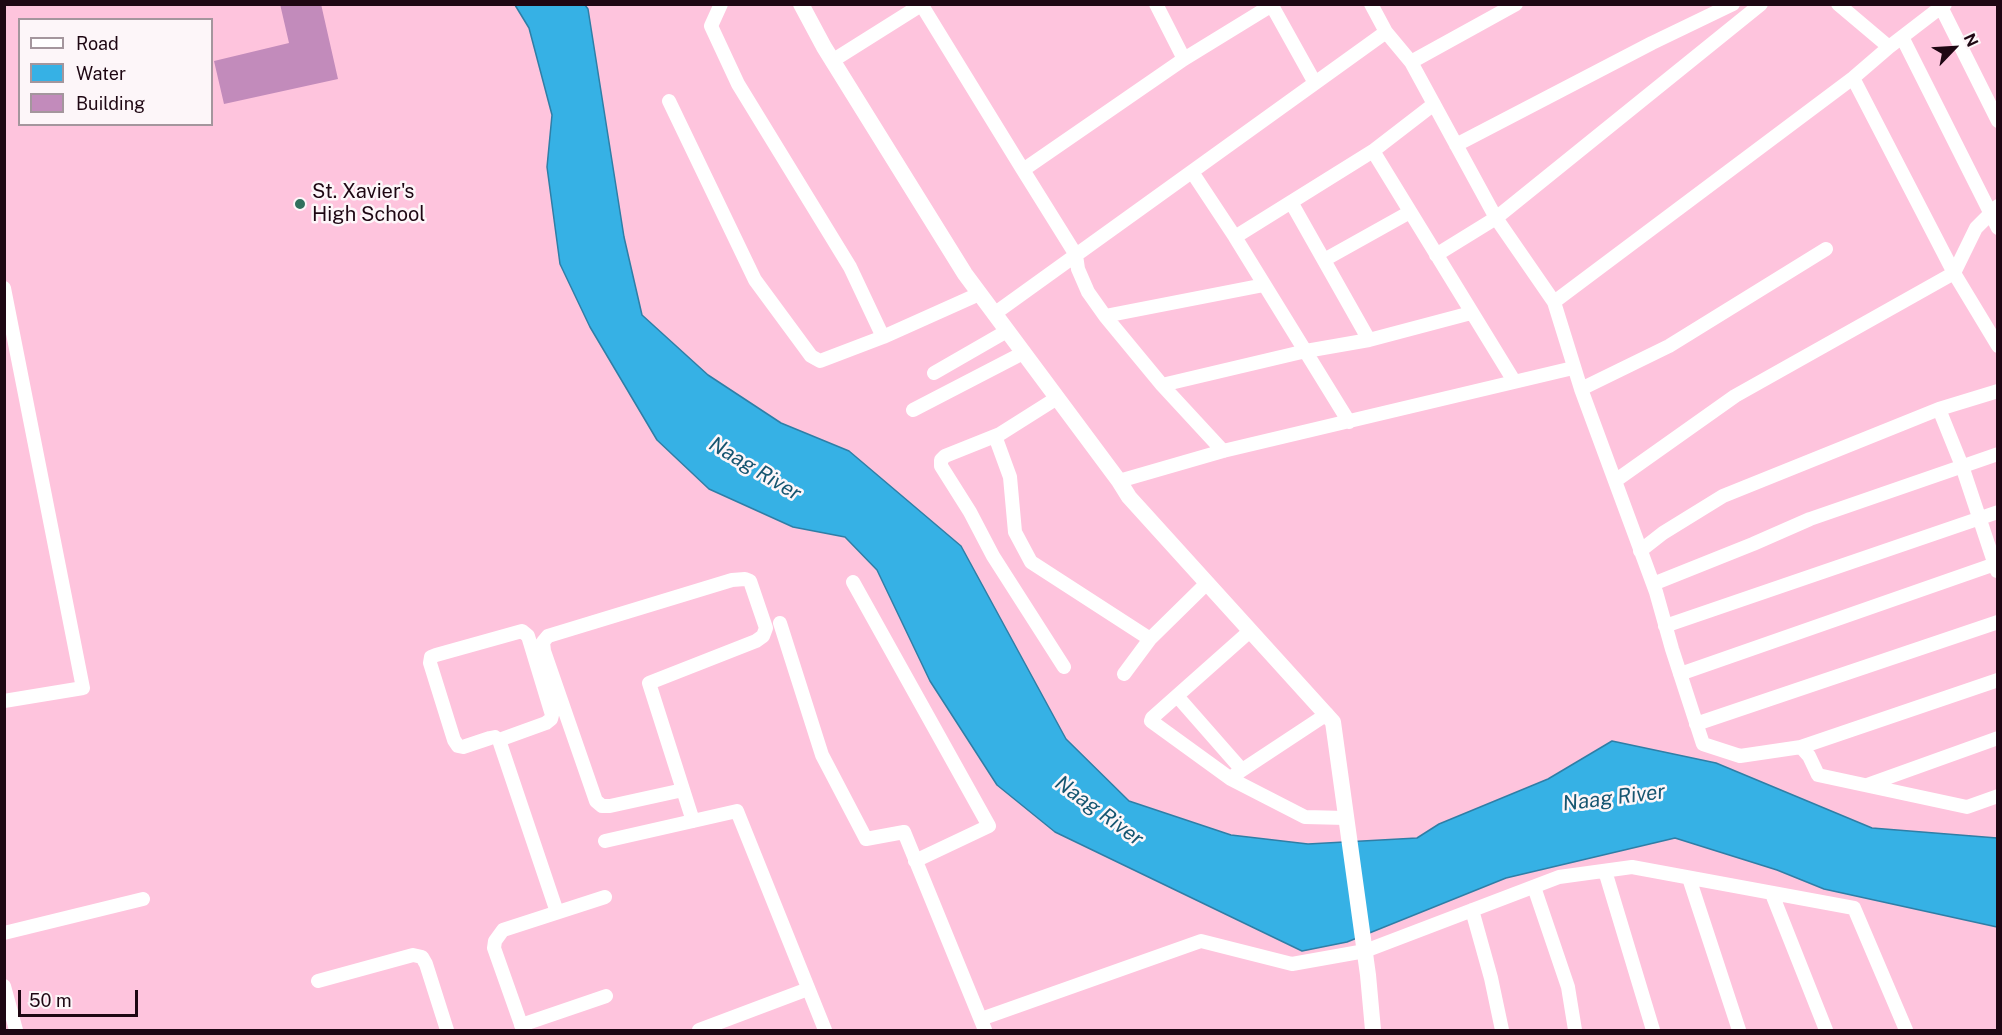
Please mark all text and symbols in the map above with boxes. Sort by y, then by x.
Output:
legend [18,18,213,126]
north arrow [1924,18,1984,78]
text: N [1960,30,1982,50]
text: Road [76,33,119,54]
text: Water [76,63,126,84]
text: Building [76,93,145,114]
place label: St. Xavier's High School [312,180,425,227]
marker: St. Xavier's High School [293,197,307,211]
water label: Naag River [704,432,806,506]
water label: Naag River [1050,770,1148,852]
water label: Naag River [1561,779,1667,817]
scale bar [21,978,141,1016]
text: 50 m [29,990,72,1011]

